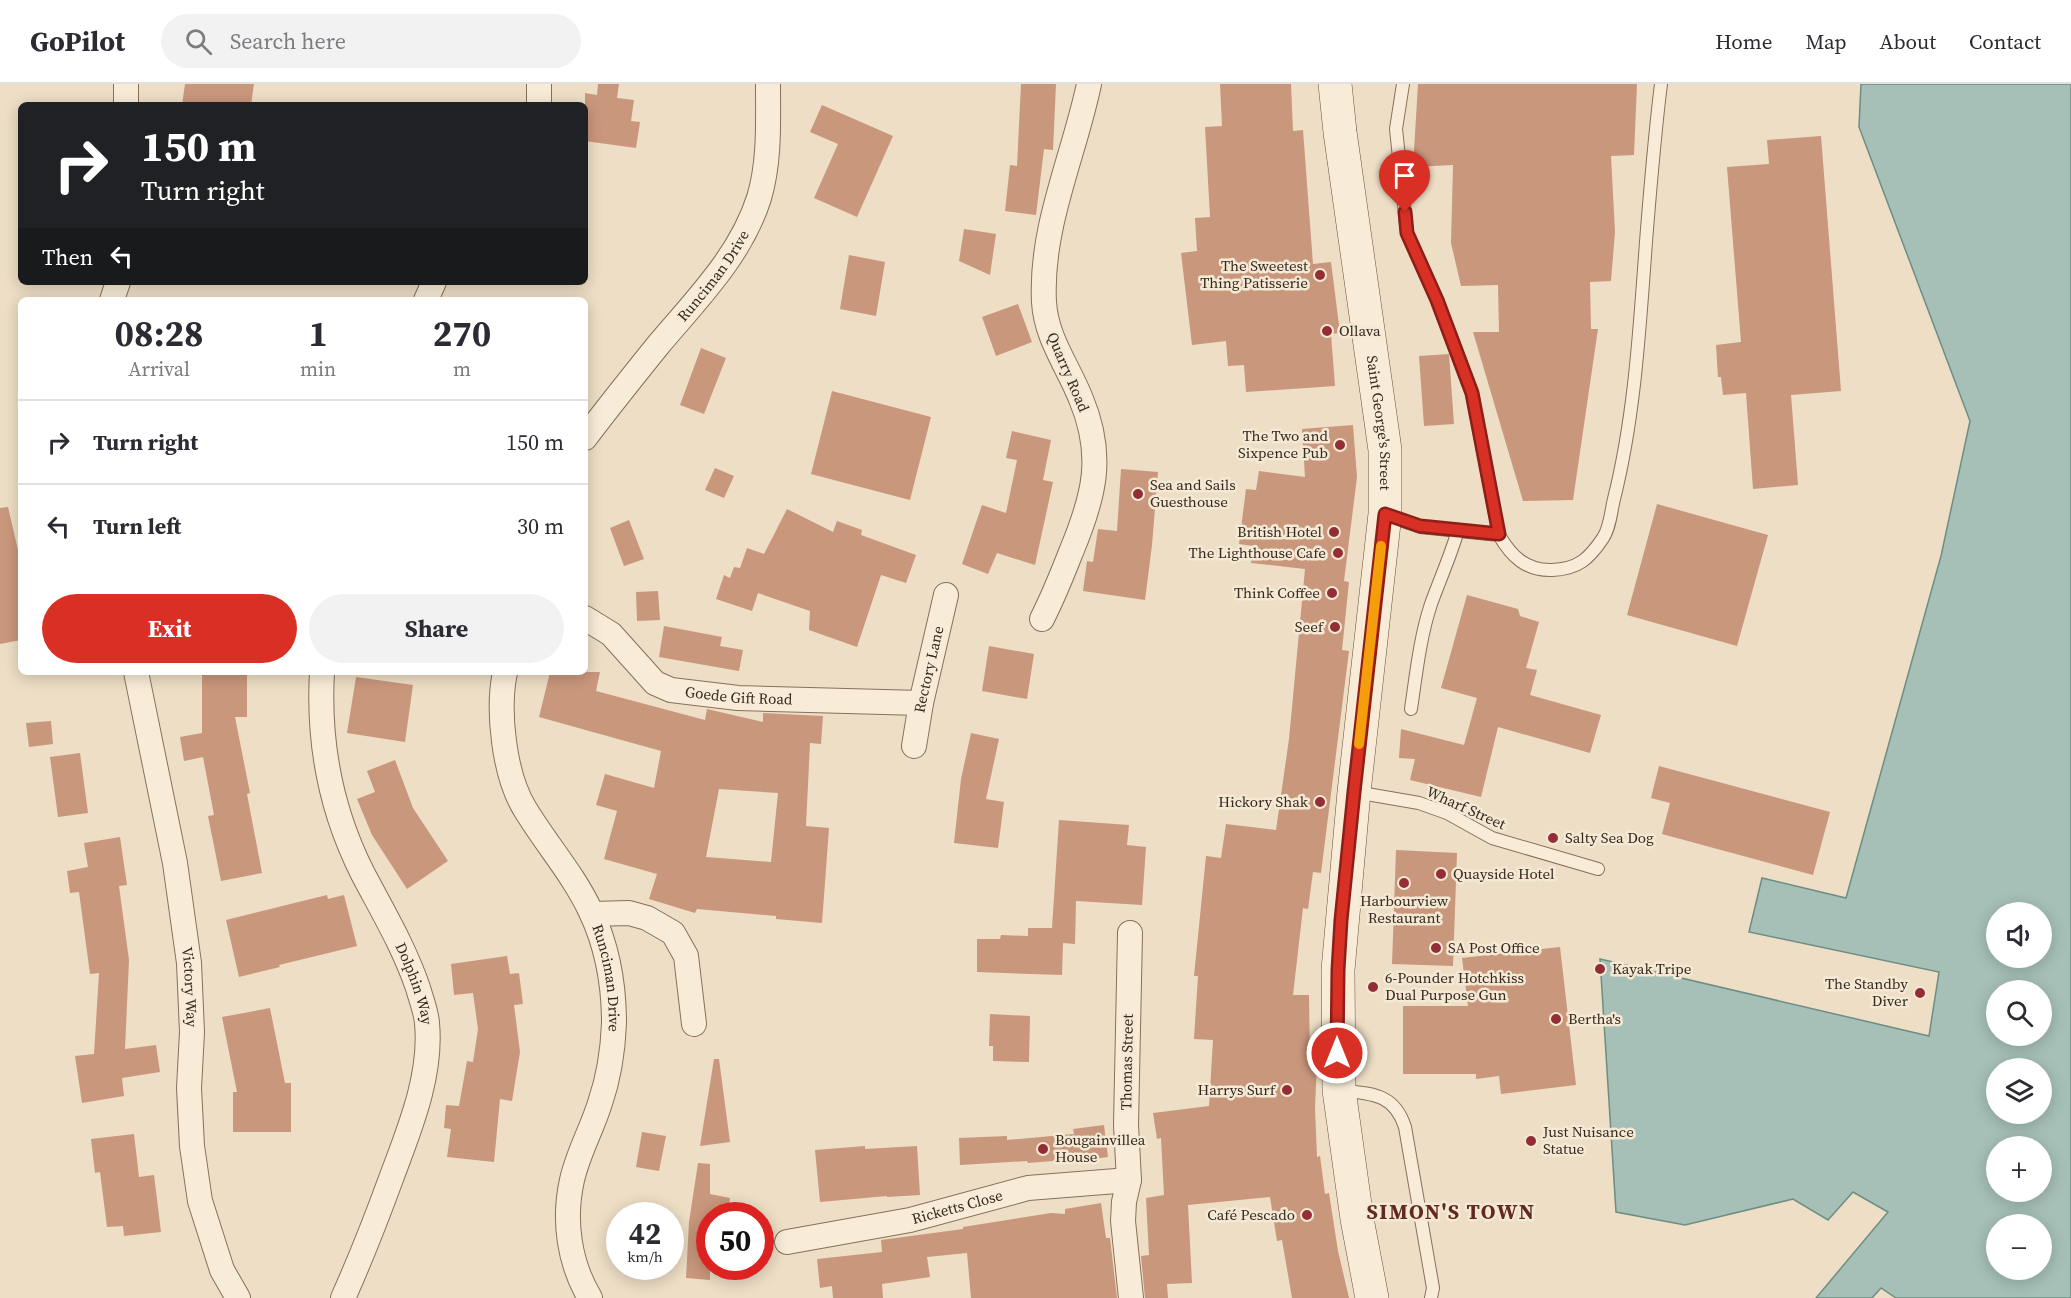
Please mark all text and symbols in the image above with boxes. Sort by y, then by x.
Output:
search box [161,14,581,68]
text: GoPilot [30,22,125,60]
icon: search [182,25,215,58]
text: Search here [230,26,346,56]
text: Home [1715,27,1773,56]
text: Map [1806,27,1847,56]
text: About [1880,27,1936,56]
text: Contact [1969,27,2041,56]
text: 150 m [141,117,256,175]
icon: right [42,126,120,204]
pin [1379,150,1430,212]
icon: arrive [1388,159,1421,192]
text: Turn right [141,172,265,209]
street label: Runciman Drive [672,226,754,326]
icon: left [105,240,138,273]
text: Then [42,242,93,272]
place label: The Sweetest Thing Patisserie [1200,255,1308,293]
marker: The Sweetest Thing Patisserie [1313,268,1327,282]
text: 08:28 [115,309,203,358]
text: 1 [308,309,328,358]
text: 270 [433,309,491,358]
place label: Ollava [1339,320,1381,341]
marker: Ollava [1320,324,1334,338]
street label: Quarry Road [1042,329,1095,415]
street label: Saint George's Street [1362,354,1396,491]
text: Arrival [128,355,190,383]
text: min [300,355,336,383]
text: m [453,355,471,383]
place label: The Two and Sixpence Pub [1238,425,1328,463]
icon: right [42,426,75,459]
text: Turn right [93,427,198,457]
text: 150 m [506,427,564,457]
marker: The Two and Sixpence Pub [1333,438,1347,452]
place label: Sea and Sails Guesthouse [1150,474,1236,512]
marker: Sea and Sails Guesthouse [1131,487,1145,501]
icon: left [42,510,75,543]
text: Turn left [93,511,181,541]
text: 30 m [517,511,564,541]
place label: British Hotel [1237,521,1323,542]
marker: British Hotel [1327,525,1341,539]
place label: The Lighthouse Cafe [1189,542,1326,563]
marker: The Lighthouse Cafe [1331,546,1345,560]
place label: Think Coffee [1234,582,1320,603]
marker: Think Coffee [1325,586,1339,600]
button: Exit [42,594,297,663]
button: Share [309,594,564,663]
place label: Seef [1295,616,1325,637]
marker: Seef [1328,620,1342,634]
street label: Rectory Lane [909,623,949,714]
street label: Goede Gift Road [684,681,793,709]
street label: Wharf Street [1423,781,1509,834]
place label: Hickory Shak [1218,791,1309,812]
marker: Hickory Shak [1313,795,1327,809]
place label: Salty Sea Dog [1565,827,1654,848]
marker: Salty Sea Dog [1546,831,1560,845]
place label: Quayside Hotel [1453,863,1555,884]
marker: Quayside Hotel [1434,867,1448,881]
marker: Harbourview Restaurant [1397,876,1411,890]
place label: Harbourview Restaurant [1360,890,1449,928]
map controls [1986,902,2052,1280]
button: sound [1986,902,2052,968]
street label: Runciman Drive [587,921,625,1033]
place label: SA Post Office [1448,937,1540,958]
street label: Dolphin Way [391,939,438,1026]
marker: SA Post Office [1429,941,1443,955]
street label: Victory Way [177,945,203,1028]
place label: Kayak Tripe [1612,958,1692,979]
marker: Kayak Tripe [1593,962,1607,976]
place label: 6-Pounder Hotchkiss Dual Purpose Gun [1385,967,1524,1005]
place label: The Standby Diver [1825,973,1909,1011]
marker: 6-Pounder Hotchkiss Dual Purpose Gun [1366,980,1380,994]
button: search [1986,980,2052,1046]
marker: The Standby Diver [1913,986,1927,1000]
place label: Bertha's [1568,1008,1621,1029]
marker: Bertha's [1549,1012,1563,1026]
street label: Thomas Street [1115,1014,1138,1110]
position arrow [1305,1021,1369,1085]
button: layers [1986,1058,2052,1124]
place label: Harrys Surf [1198,1079,1277,1100]
marker: Harrys Surf [1280,1083,1294,1097]
place label: Just Nuisance Statue [1542,1121,1634,1159]
place label: Bougainvillea House [1055,1129,1146,1167]
marker: Just Nuisance Statue [1524,1134,1538,1148]
button: + [1986,1136,2052,1202]
marker: Bougainvillea House [1036,1142,1050,1156]
street label: Ricketts Close [909,1184,1005,1229]
district label: SIMON'S TOWN [1367,1197,1535,1226]
speed limit sign: 50 [696,1202,774,1280]
place label: Café Pescado [1207,1204,1295,1225]
marker: Café Pescado [1300,1208,1314,1222]
text: 42 [629,1213,661,1254]
button: − [1986,1214,2052,1280]
text: km/h [627,1246,663,1267]

